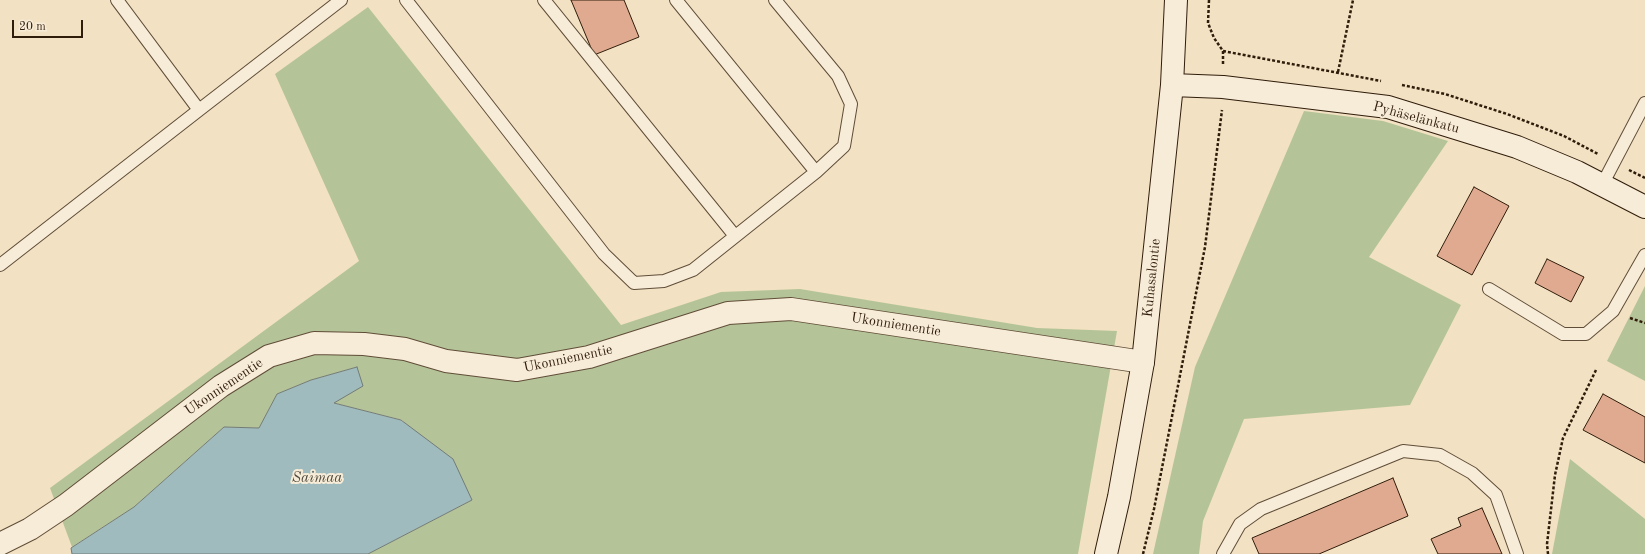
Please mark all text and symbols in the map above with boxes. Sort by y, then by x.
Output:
scale bar [14,12,85,38]
text: 20 m [19,21,46,33]
street label: Pyhäselänkatu [1371,98,1461,138]
street label: Kuhasalontie [1140,238,1164,318]
street label: Ukonniementie [850,310,942,340]
street label: Ukonniementie [522,341,614,377]
street label: Ukonniementie [182,355,266,419]
water label: Saimaa [292,469,342,487]

